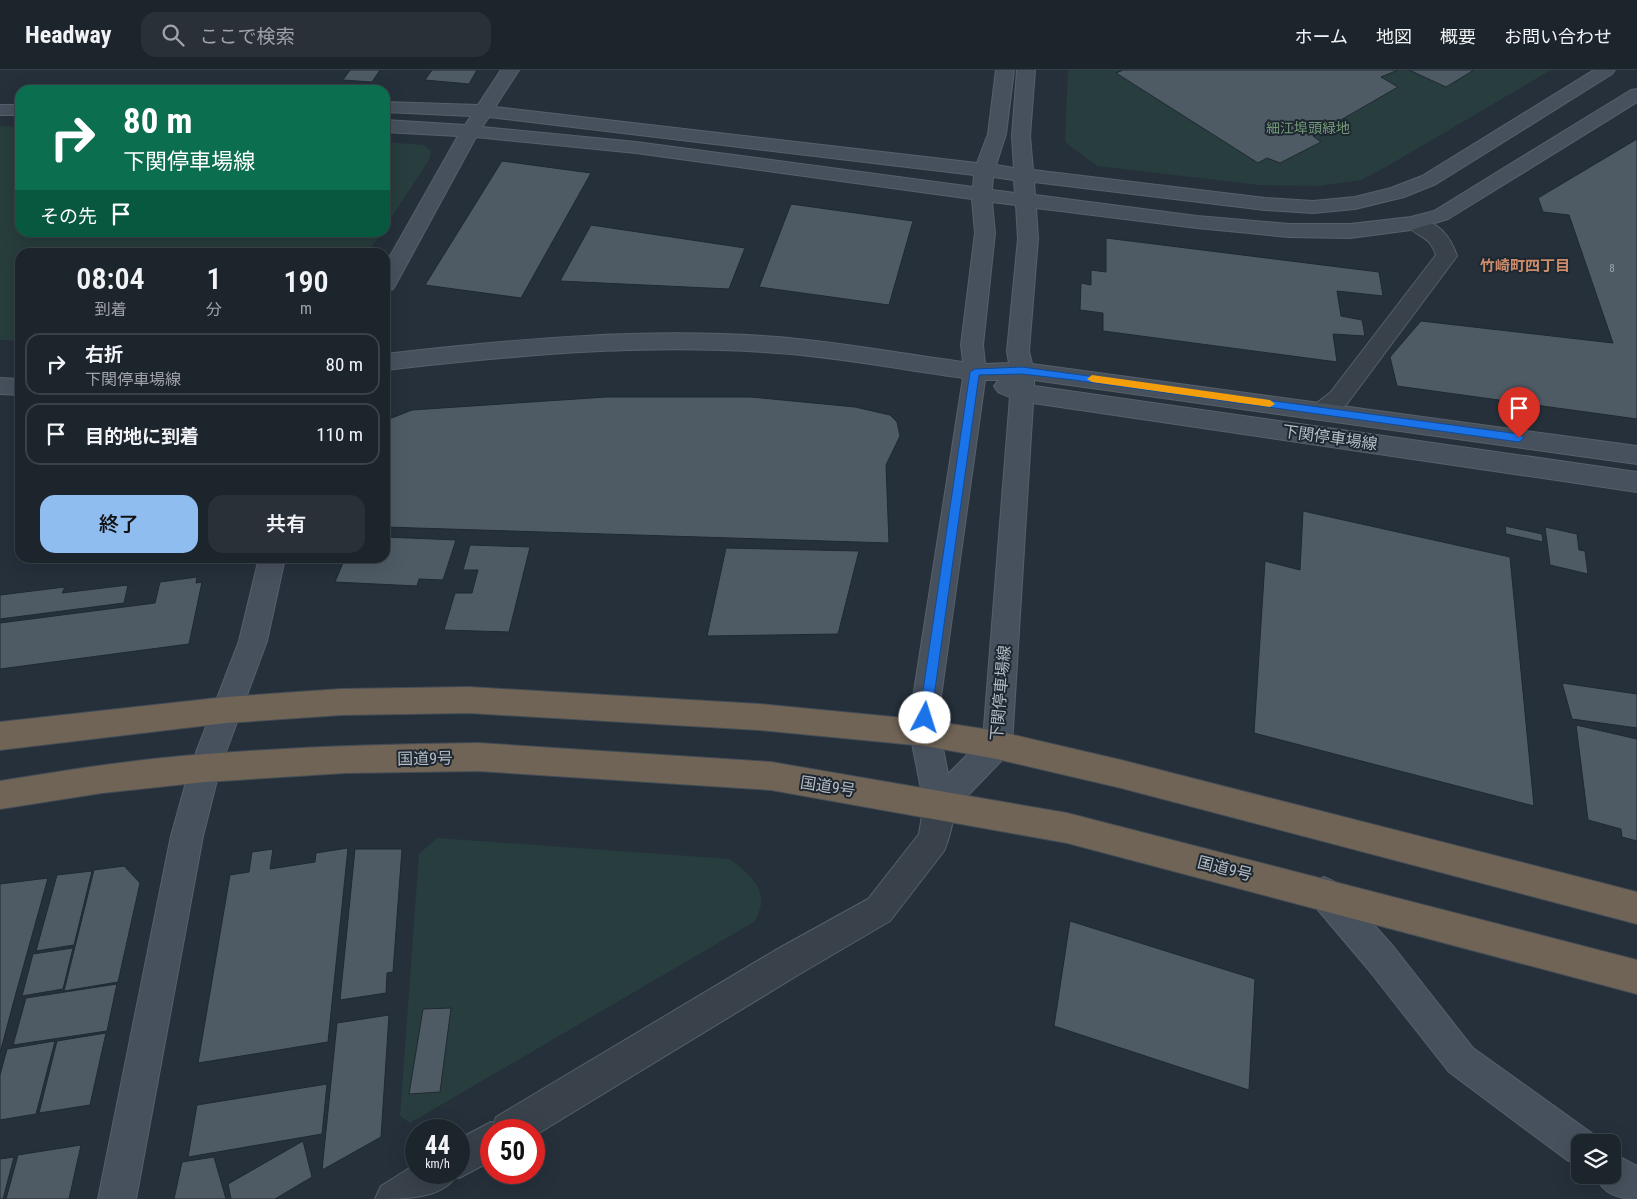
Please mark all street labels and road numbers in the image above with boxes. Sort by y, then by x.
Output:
street label: 下関停車場線 [1281,421,1379,454]
street label: 下関停車場線 [987,644,1014,742]
street label: 国道9号 [397,749,453,768]
street label: 国道9号 [799,773,857,800]
street label: 国道9号 [1195,853,1254,884]

